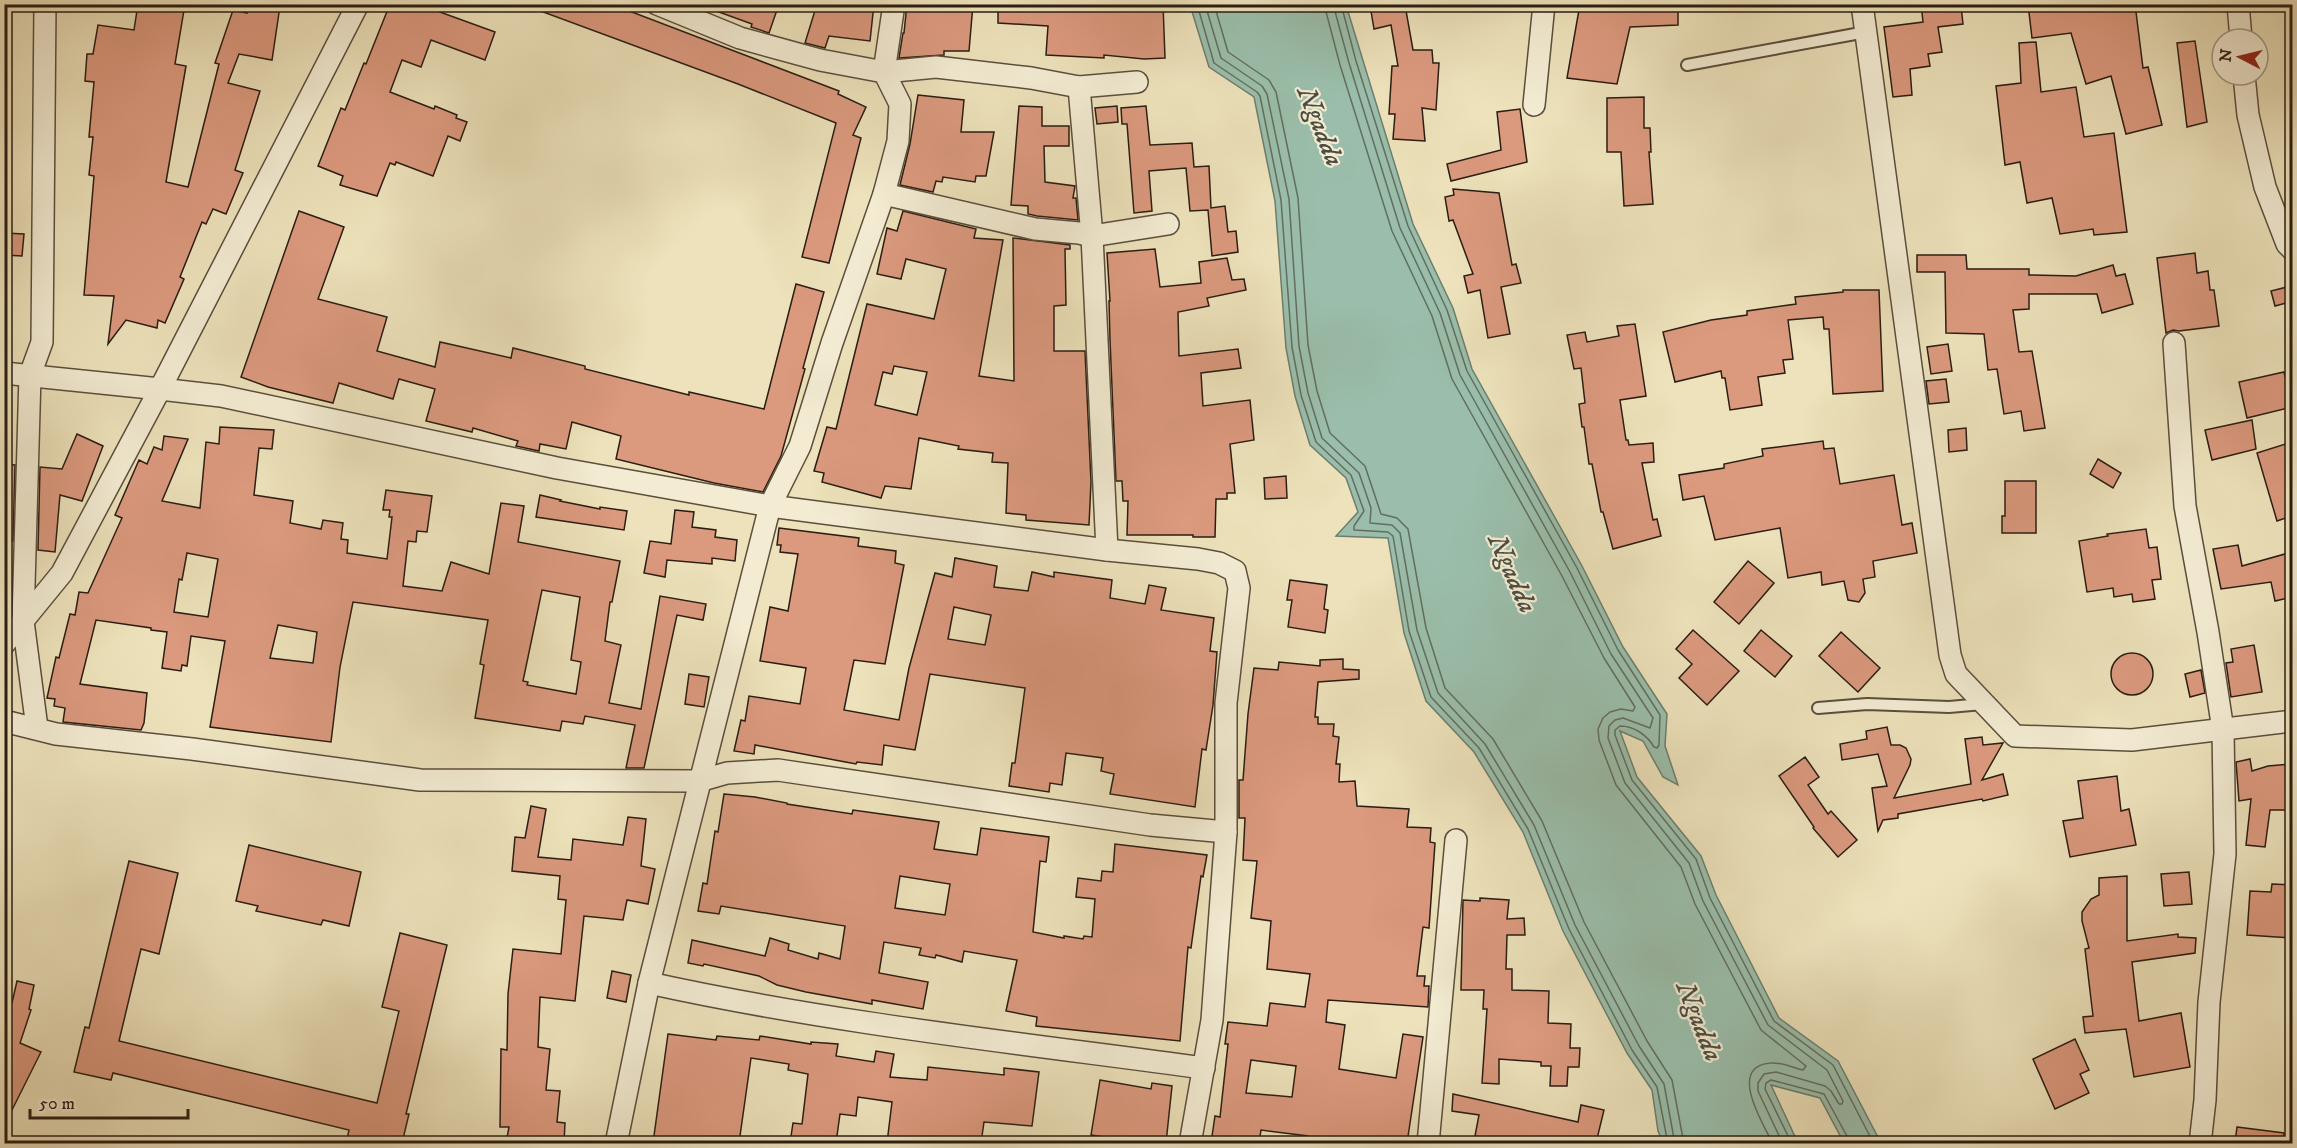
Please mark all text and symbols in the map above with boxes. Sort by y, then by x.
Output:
north arrow [2210,27,2270,87]
text: N [2215,48,2237,63]
water label: Ngadda [1288,80,1351,171]
water label: Ngadda [1479,527,1545,618]
water label: Ngadda [1667,975,1730,1066]
scale bar [30,1082,188,1120]
text: 50 m [39,1093,75,1115]

